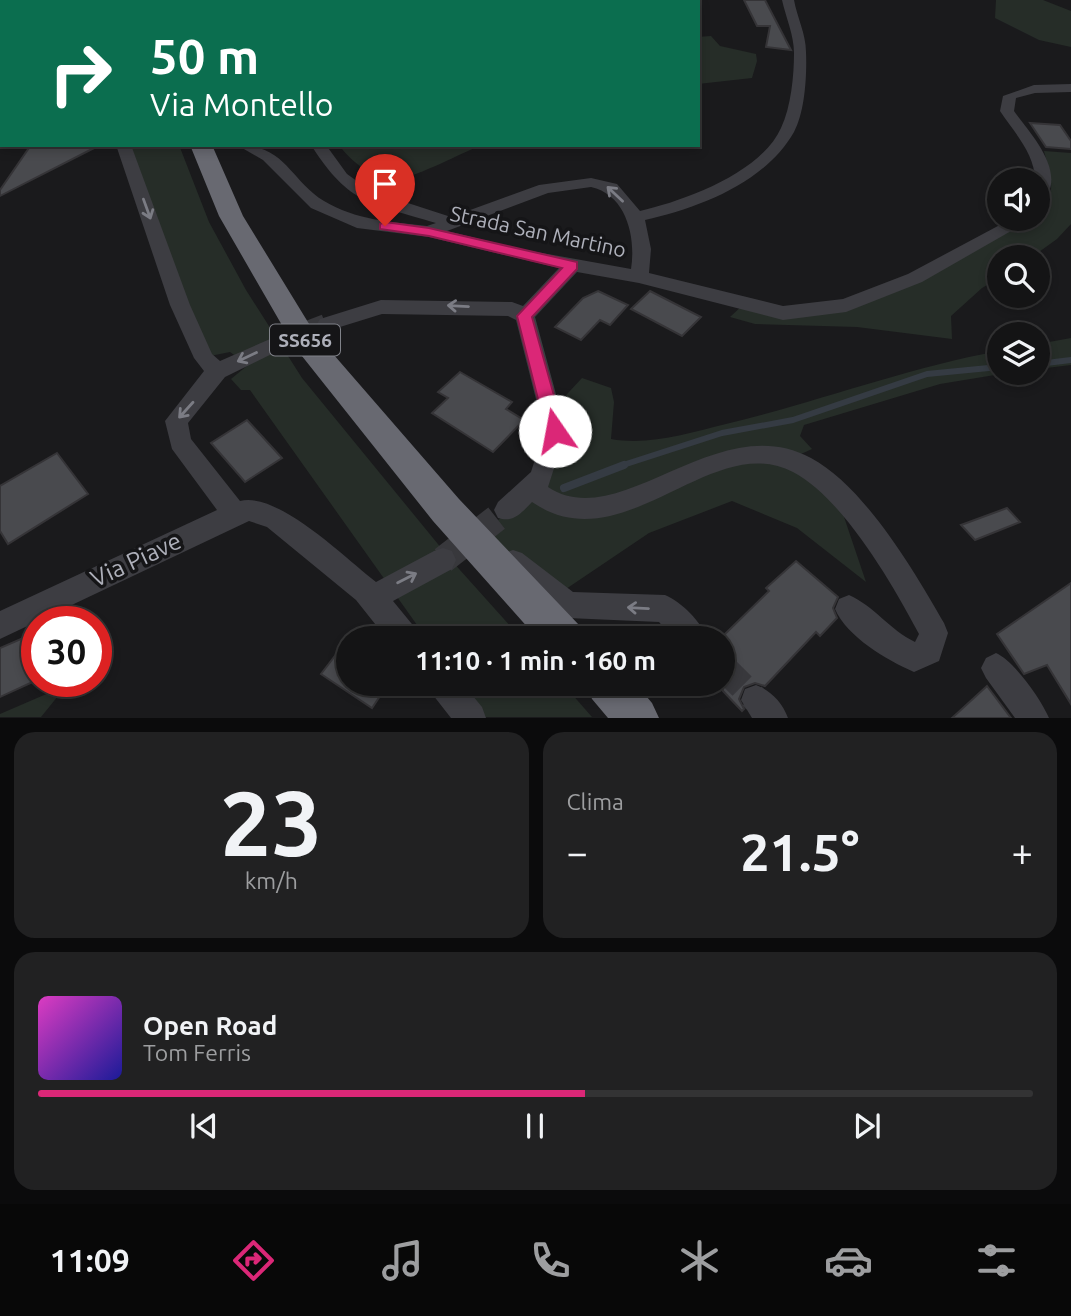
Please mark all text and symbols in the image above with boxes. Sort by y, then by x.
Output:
icon: right [35,28,126,119]
text: 50 m [150,28,259,83]
text: Via Montello [150,86,333,122]
pin [355,154,415,226]
icon: arrive [366,165,404,203]
map controls [987,168,1050,385]
button: sound [987,168,1050,231]
one-way arrow [607,186,625,203]
one-way arrow [141,198,154,220]
street label: Strada San Martino [448,201,628,261]
button: search [987,245,1050,308]
one-way arrow [447,300,470,313]
button: layers [987,322,1050,385]
road number: SS656 [270,324,340,356]
one-way arrow [237,351,258,364]
position arrow [518,394,592,468]
one-way arrow [178,400,194,418]
street label: Via Piave [86,527,185,592]
one-way arrow [396,571,417,585]
one-way arrow [627,601,650,614]
speed limit sign: 30 [21,606,112,697]
text: 11:10 · 1 min · 160 m [415,646,656,675]
text: 23 [220,771,323,873]
text: Clima [567,789,624,814]
text: 21.5° [740,823,859,881]
text: − [567,831,588,873]
text: + [1012,831,1033,873]
text: km/h [245,868,298,893]
text: Open Road [143,1011,277,1040]
text: Tom Ferris [143,1040,251,1065]
icon: previous [185,1107,223,1145]
icon: pause [516,1107,554,1145]
icon: next [848,1107,886,1145]
icon: directions [229,1236,278,1285]
icon: music [378,1236,427,1285]
icon: phone [526,1236,575,1285]
icon: climate [675,1236,724,1285]
icon: car [824,1236,873,1285]
icon: filters [972,1236,1021,1285]
text: 11:09 [50,1242,130,1278]

